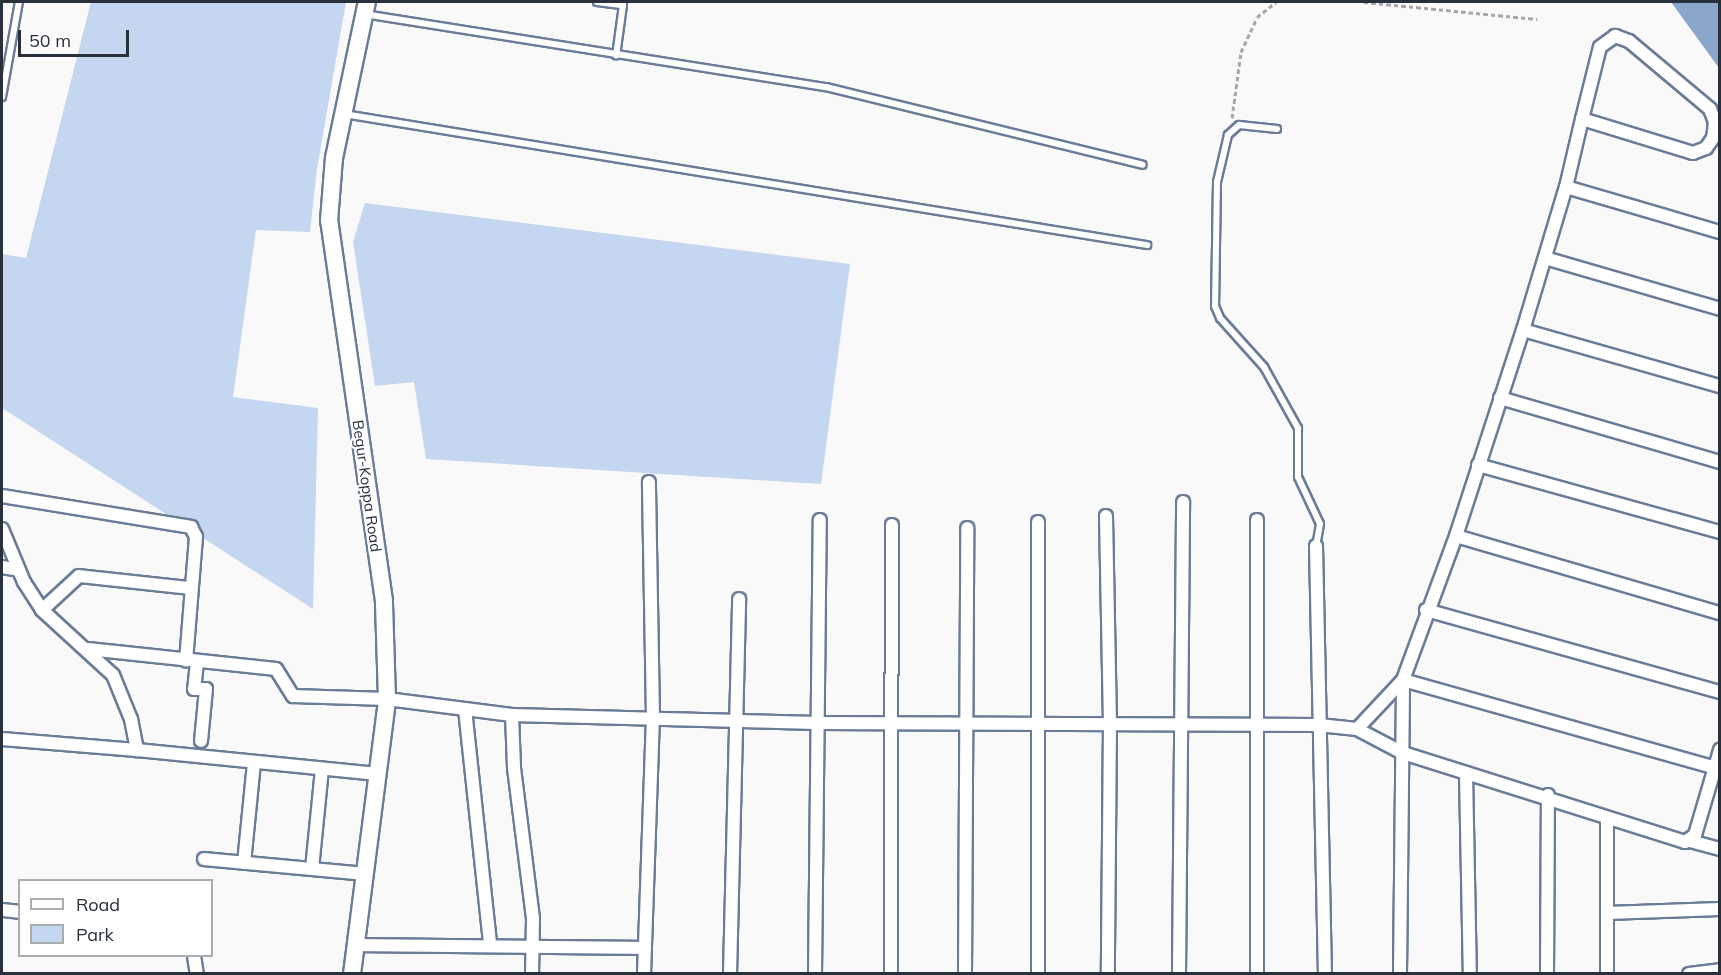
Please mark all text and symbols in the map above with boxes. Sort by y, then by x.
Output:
scale bar [21,18,132,56]
text: 50 m [29,29,71,52]
street label: Begur-Koppa Road [349,419,385,553]
legend [18,879,213,957]
text: Road [76,893,120,916]
text: Park [76,923,114,946]

